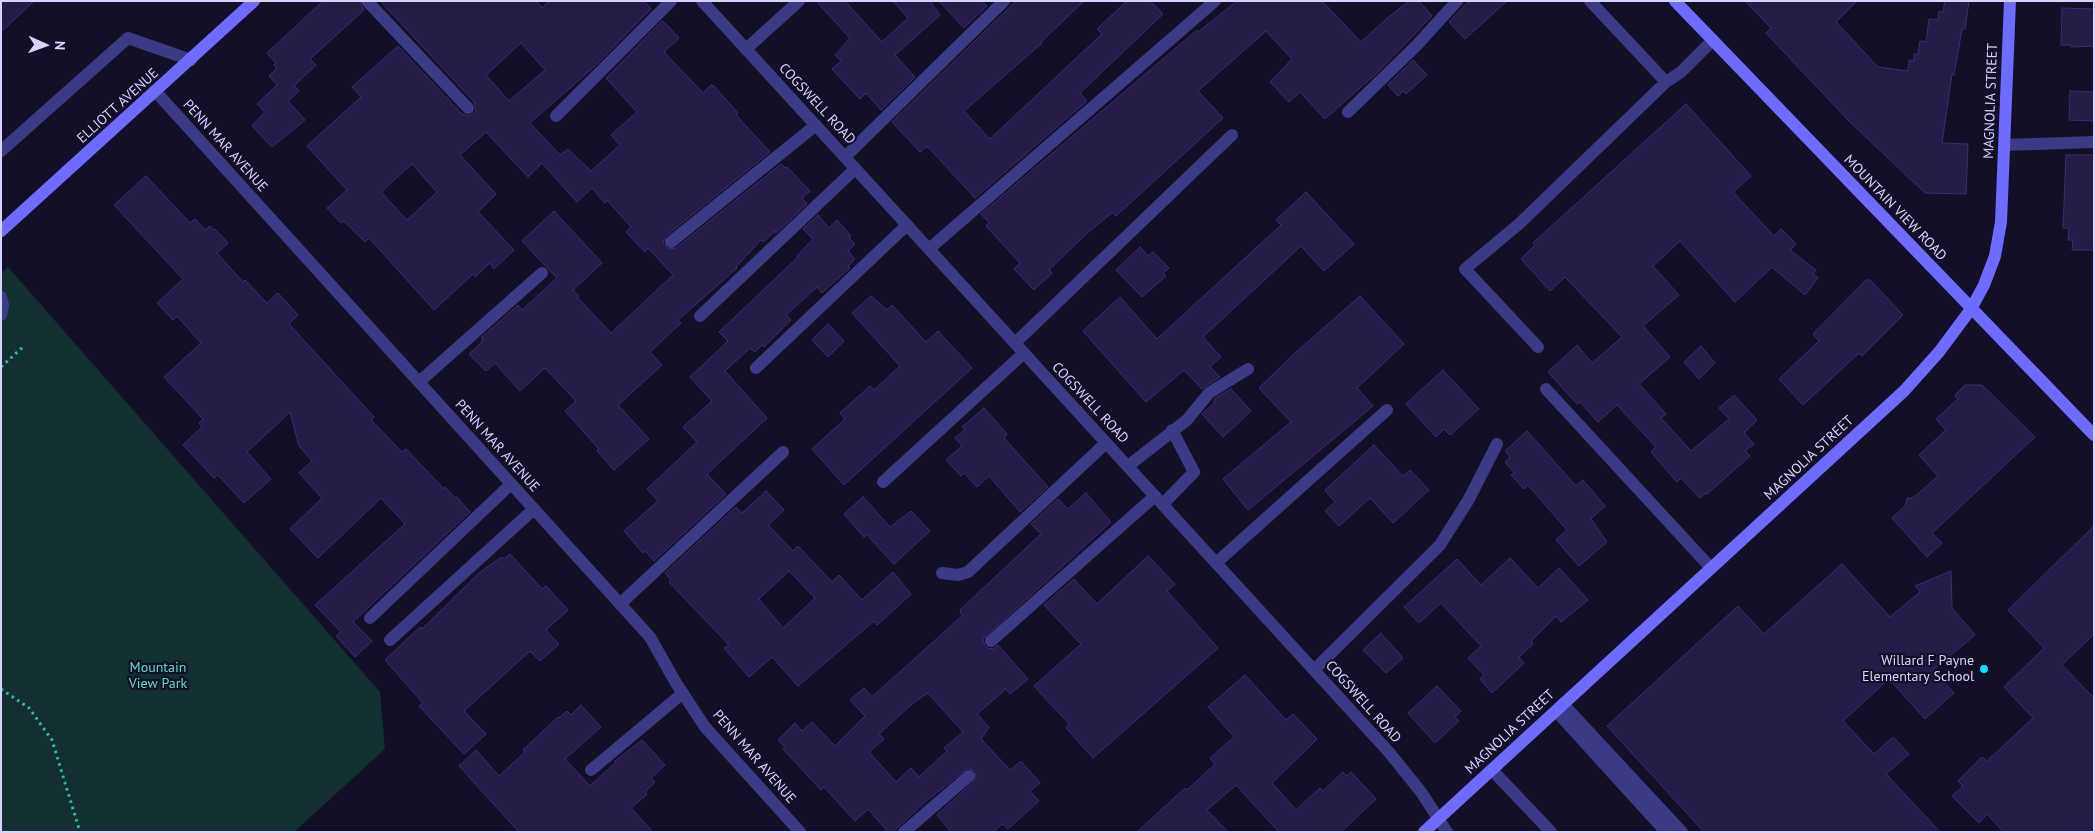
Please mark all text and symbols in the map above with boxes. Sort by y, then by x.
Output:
north arrow [20,20,70,70]
text: N [51,41,69,50]
street label: MAGNOLIA STREET [1981,43,2001,159]
street label: COGSWELL ROAD [775,60,859,148]
street label: ELLIOTT AVENUE [74,65,162,147]
street label: PENN MAR AVENUE [179,96,271,196]
street label: MOUNTAIN VIEW ROAD [1840,152,1950,264]
street label: COGSWELL ROAD [1048,359,1132,447]
street label: PENN MAR AVENUE [451,396,543,496]
street label: MAGNOLIA STREET [1761,412,1857,504]
place label: Willard F Payne Elementary School [1862,653,1974,686]
street label: COGSWELL ROAD [1322,657,1404,747]
park label: Mountain View Park [129,660,187,692]
marker: Willard F Payne Elementary School [1978,663,1990,675]
street label: MAGNOLIA STREET [1462,686,1558,778]
street label: PENN MAR AVENUE [709,707,799,807]

